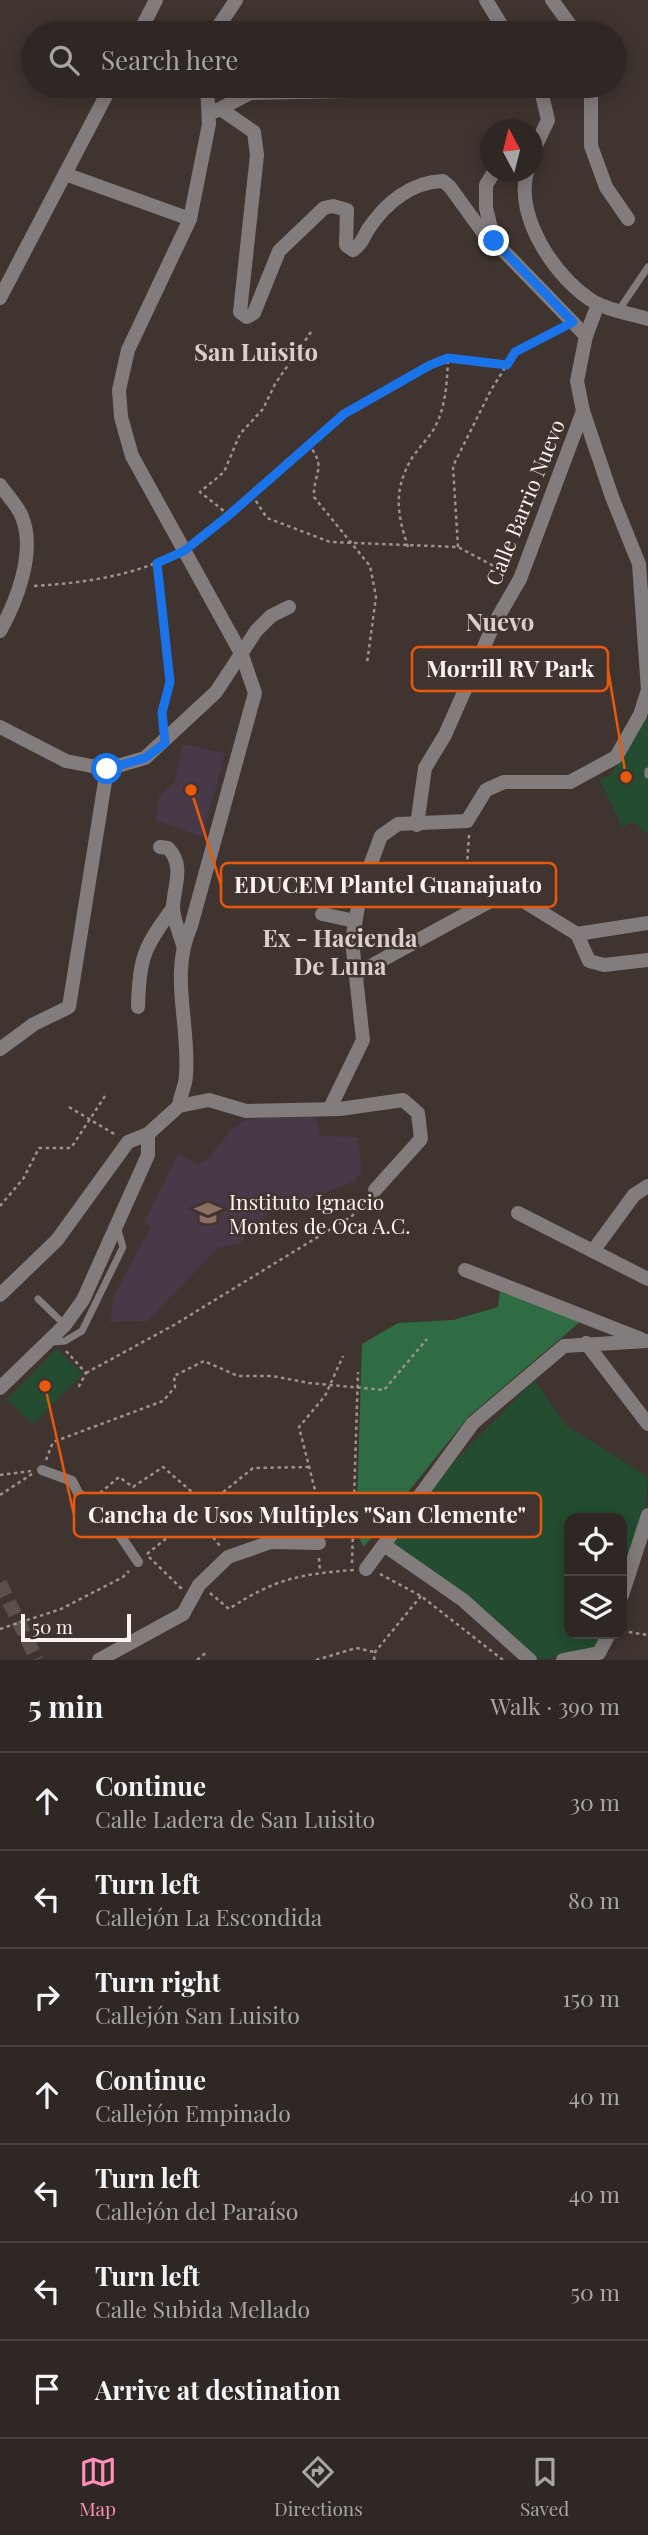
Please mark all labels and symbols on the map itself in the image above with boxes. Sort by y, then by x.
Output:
north arrow [480,119,543,182]
route end [478,225,509,256]
district label: San Luisito [194,335,318,367]
street label: Calle Barrio Nuevo [478,415,570,589]
district label: Nuevo [466,605,534,637]
callout: Morrill RV Park [412,647,608,691]
text: Morrill RV Park [426,652,595,683]
route start [91,753,122,784]
callout: EDUCEM Plantel Guanajuato [221,863,556,907]
text: EDUCEM Plantel Guanajuato [234,868,542,899]
district label: Ex - Hacienda De Luna [263,921,418,981]
place label: Instituto Ignacio Montes de Oca A.C. [229,1187,410,1239]
school or university icon: Instituto Ignacio Montes de Oca A.C. [193,1198,223,1228]
callout: Cancha de Usos Multiples "San Clemente" [74,1493,541,1537]
text: Cancha de Usos Multiples "San Clemente" [88,1498,526,1529]
scale bar [21,1611,131,1643]

